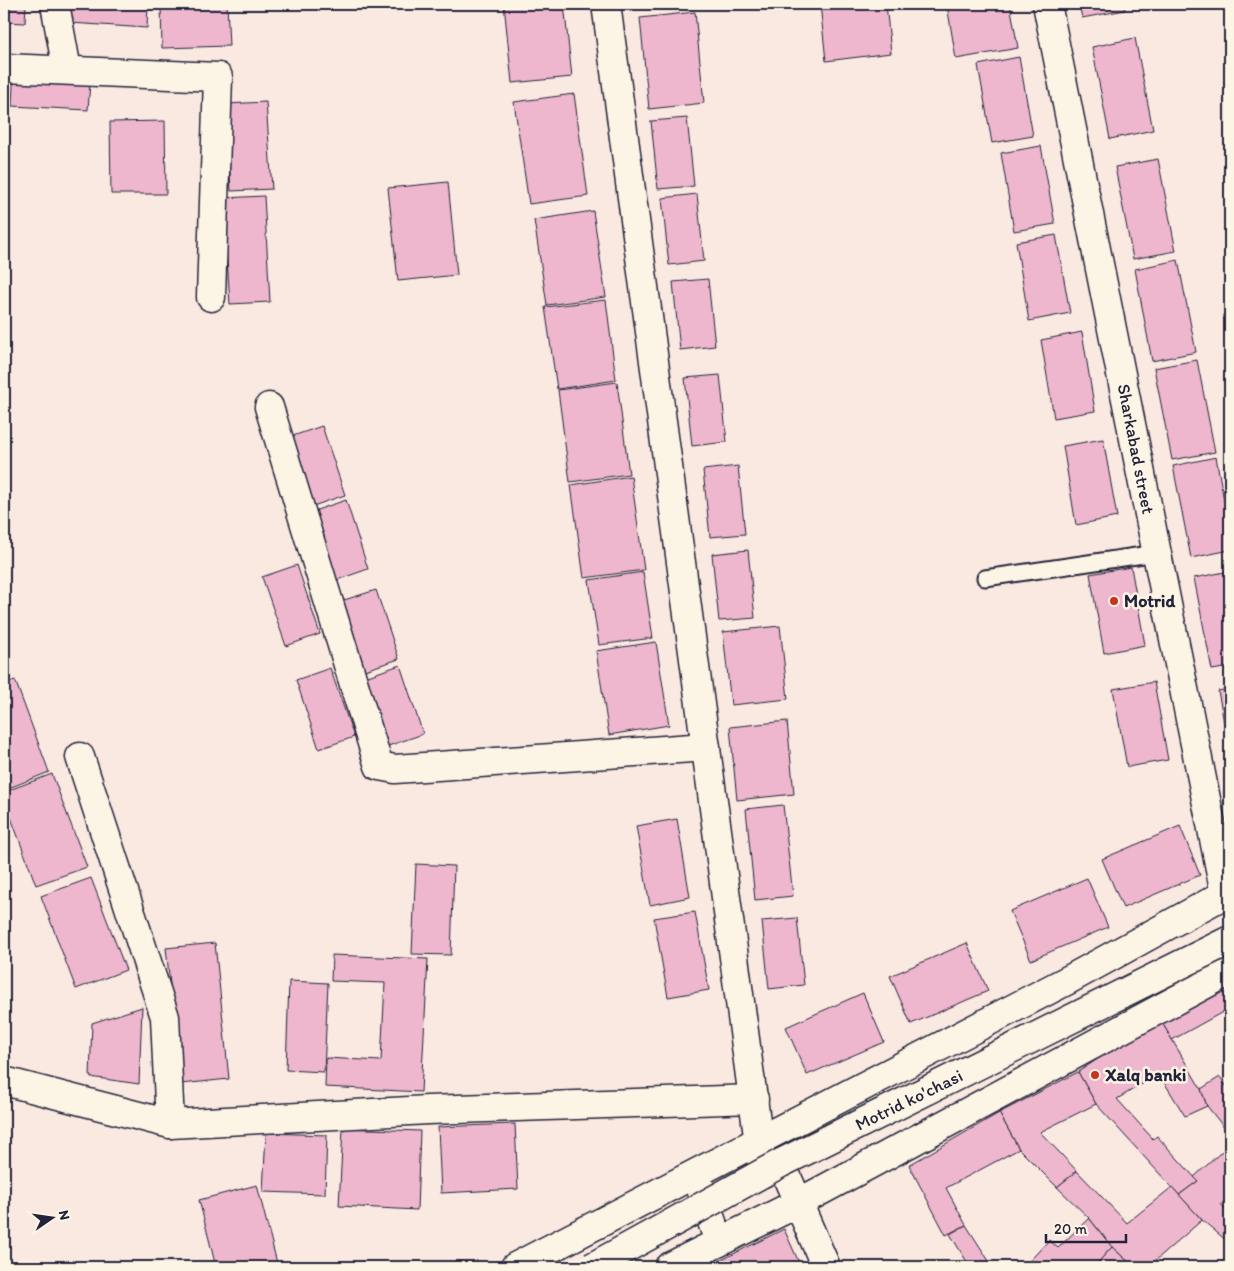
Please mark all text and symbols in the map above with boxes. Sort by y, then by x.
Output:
street label: Sharkabad street [1113,382,1159,516]
place label: Motrid [1124,590,1175,612]
marker: Motrid [1108,595,1120,607]
street label: Motrid ko'chasi [852,1064,966,1136]
place label: Xalq banki [1105,1064,1186,1086]
marker: Xalq banki [1089,1069,1101,1081]
north arrow [28,1194,78,1244]
text: N [55,1209,74,1222]
scale bar [1046,1211,1126,1243]
text: 20 m [1054,1220,1088,1238]

